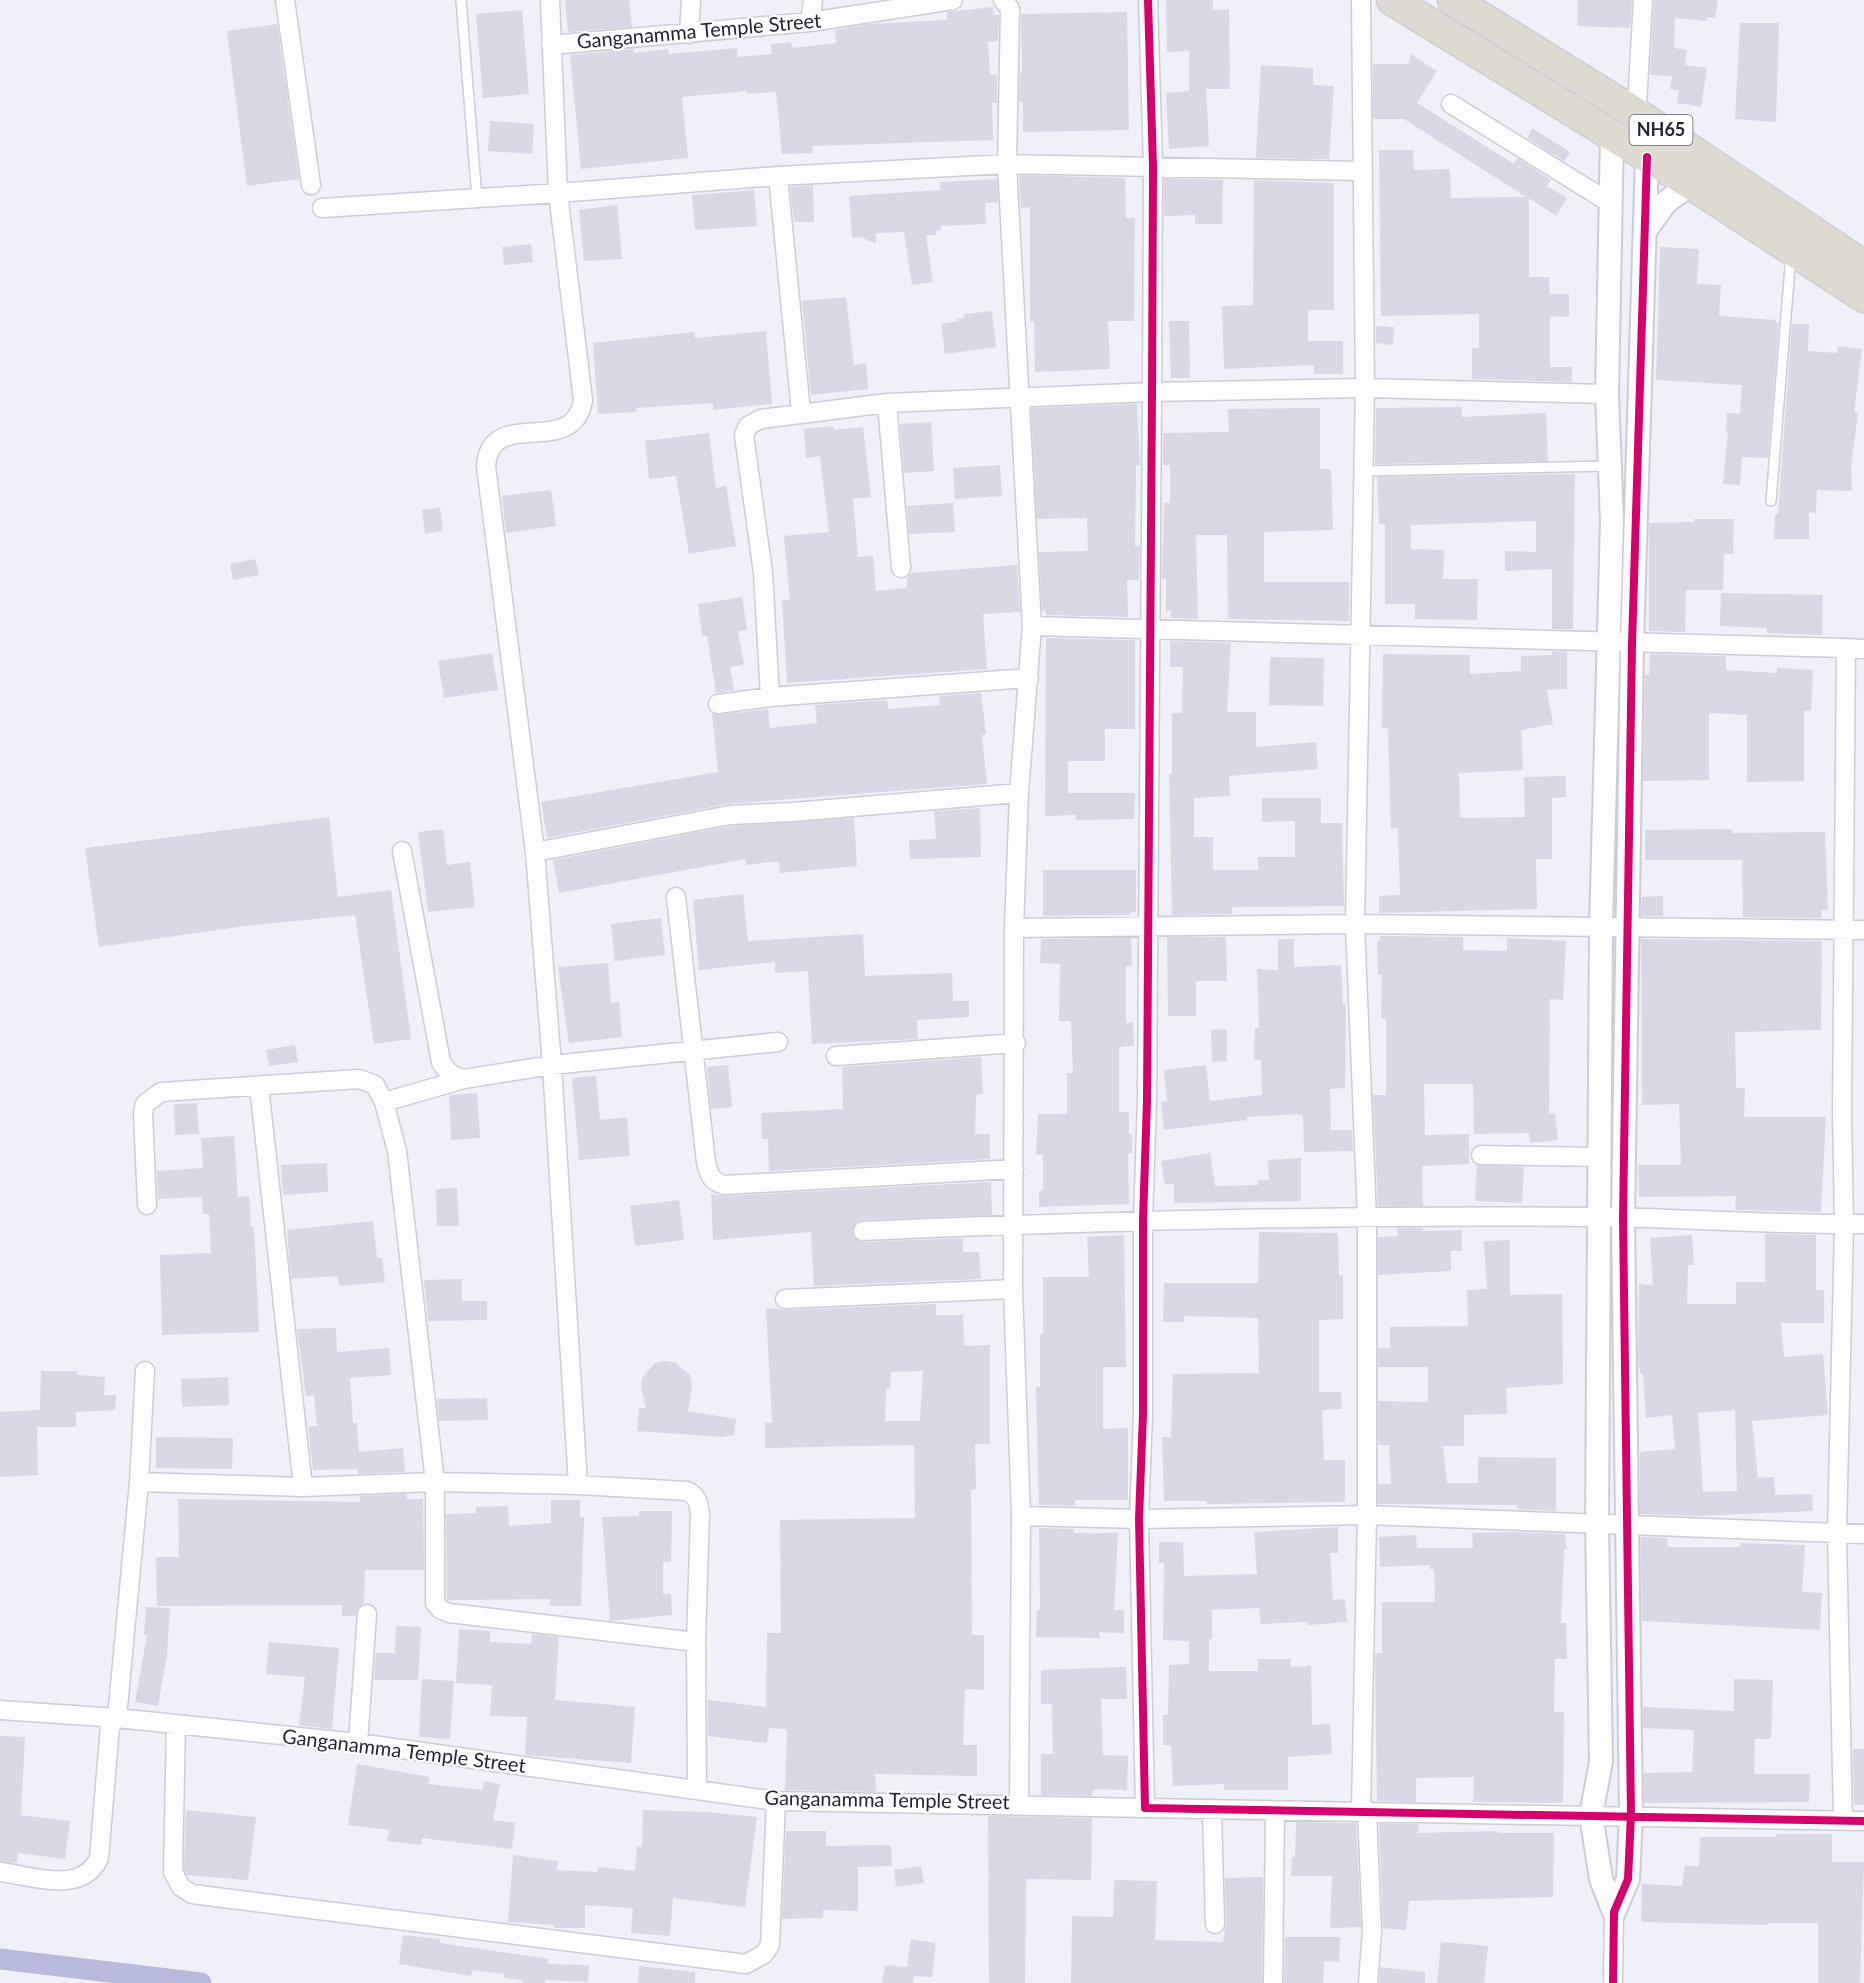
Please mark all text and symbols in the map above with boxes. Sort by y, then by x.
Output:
street label: Ganganamma Temple Street [576,7,822,53]
road number: NH65 [1630,115,1692,145]
street label: Ganganamma Temple Street [281,1723,527,1777]
street label: Ganganamma Temple Street [764,1785,1010,1813]

